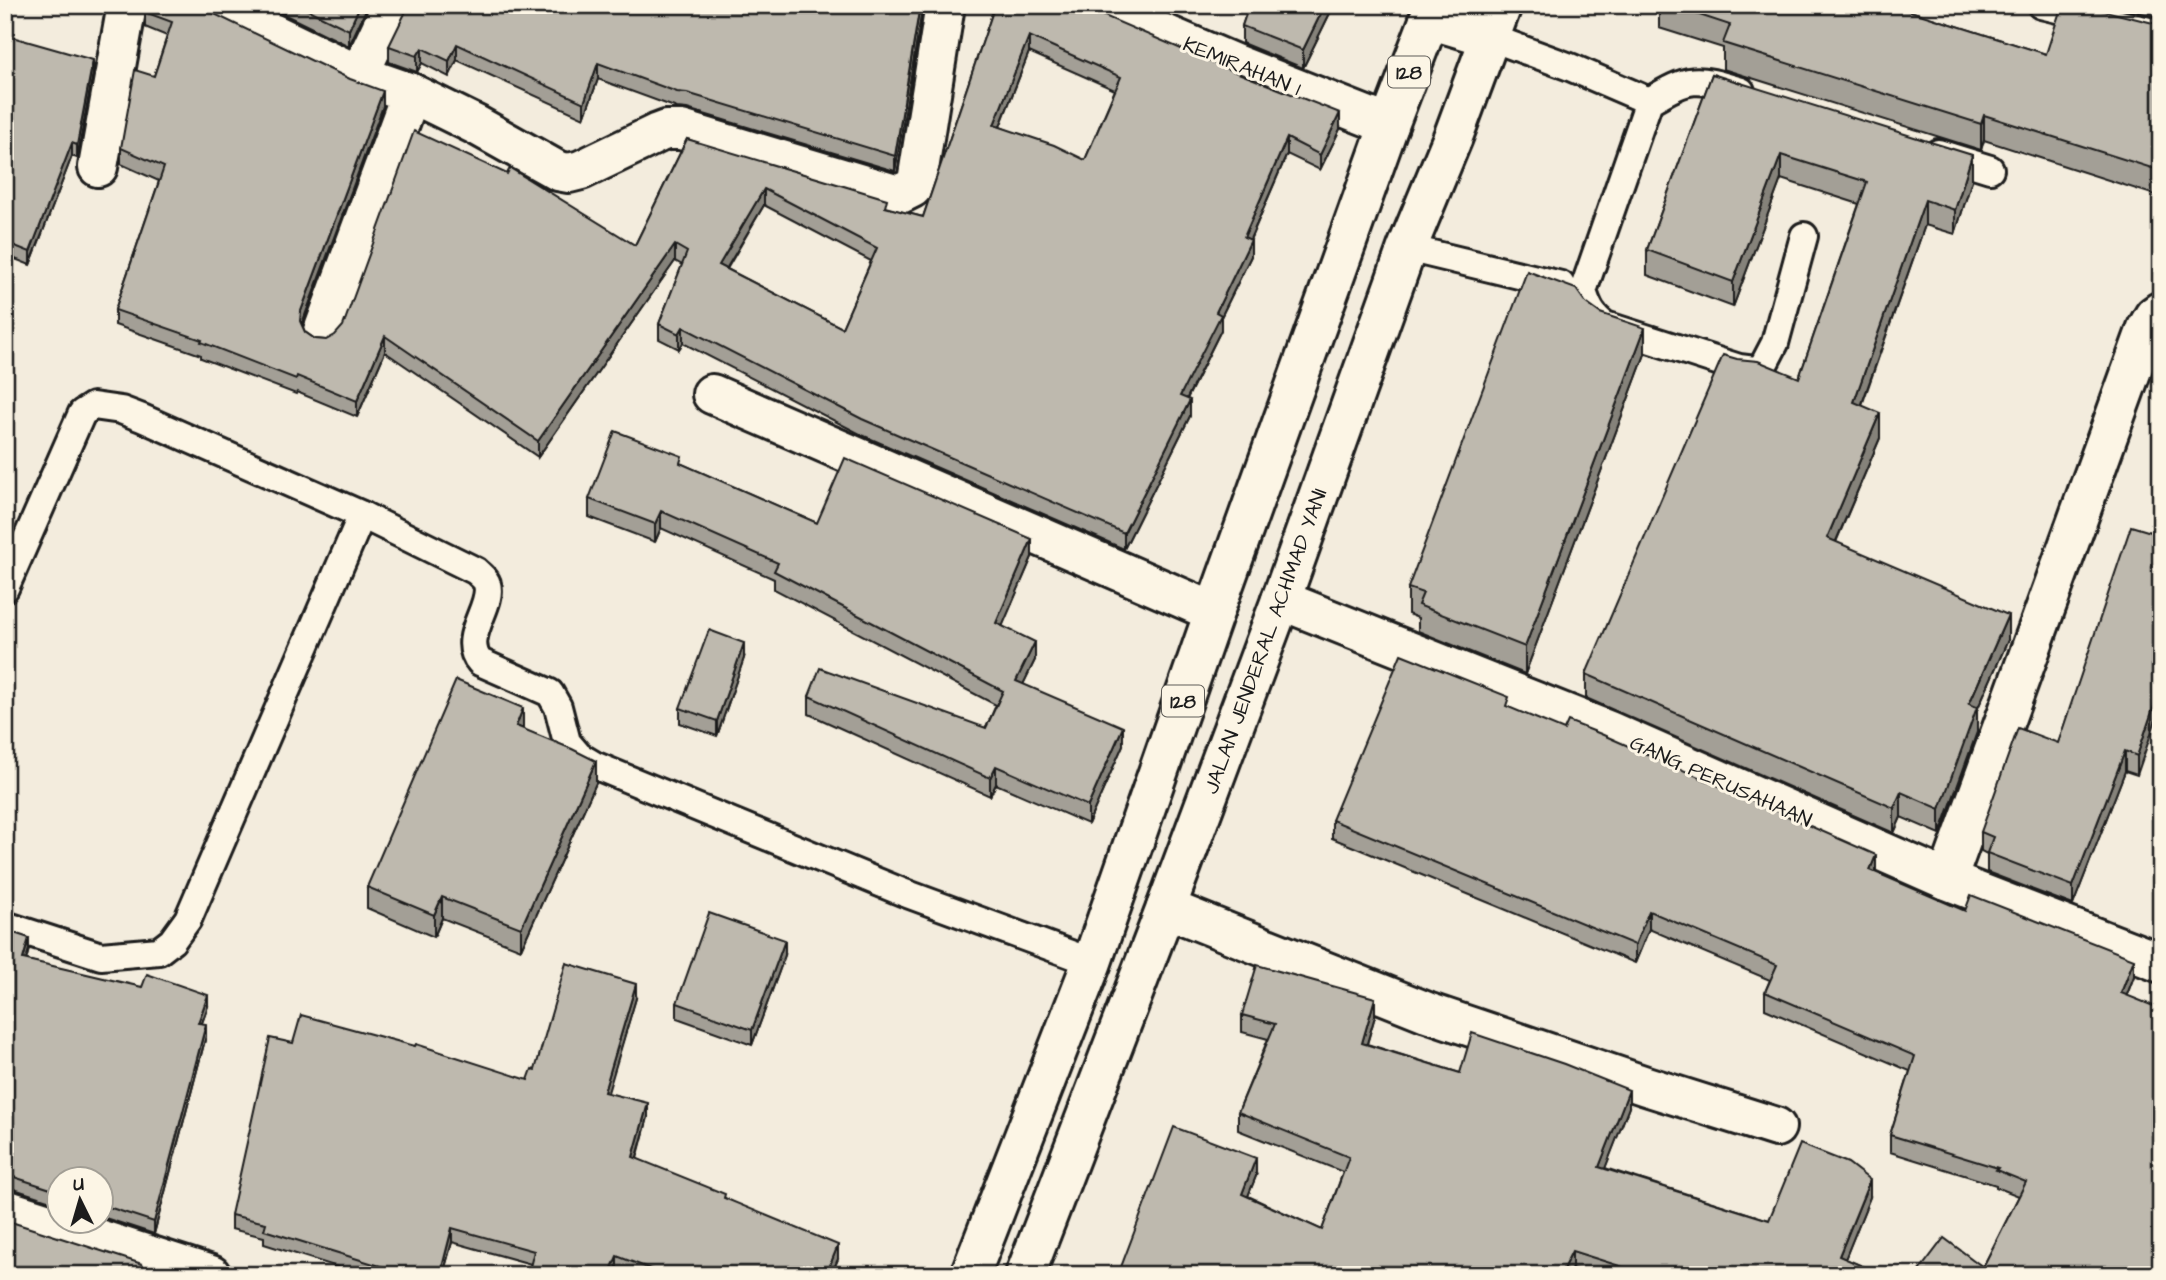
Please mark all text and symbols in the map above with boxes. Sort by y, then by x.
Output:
street label: KEMIRAHAN 1 [1179,30,1305,103]
road number: 128 [1388,57,1430,88]
street label: JALAN JENDERAL ACHMAD YANI [1197,484,1334,798]
road number: 128 [1162,686,1204,716]
street label: GANG PERUSAHAAN [1625,728,1816,835]
north arrow [46,1164,116,1234]
text: U [72,1171,85,1198]

